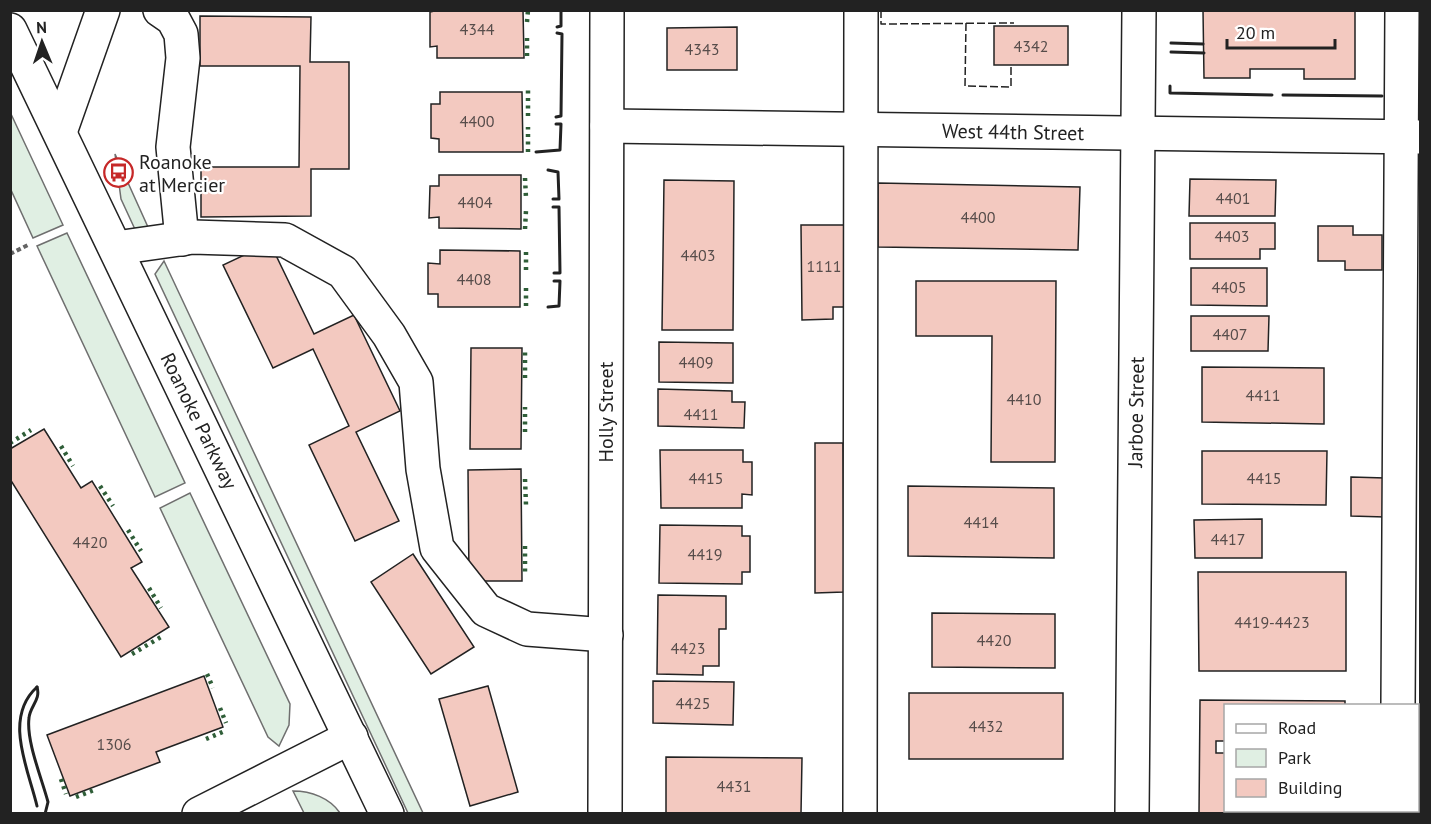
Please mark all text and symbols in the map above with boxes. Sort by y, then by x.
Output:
north arrow [12,12,72,72]
scale bar [1227,12,1335,50]
text: N [36,17,47,37]
house number: 4344 [460,19,495,39]
text: 20 m [1236,21,1275,44]
house number: 4342 [1014,36,1048,56]
house number: 4343 [685,39,719,59]
house number: 4400 [460,111,495,131]
street label: West 44th Street [942,118,1085,146]
place label: Roanoke at Mercier [139,149,225,198]
bus stop icon: Roanoke at Mercier [102,157,134,189]
house number: 4401 [1216,188,1250,208]
house number: 4404 [458,192,493,212]
house number: 4400 [961,207,996,227]
house number: 4403 [1215,226,1249,246]
house number: 4403 [681,245,715,265]
house number: 1111 [807,256,841,276]
house number: 4408 [457,269,491,289]
house number: 4405 [1212,277,1246,297]
house number: 4407 [1213,324,1247,344]
street label: Roanoke Parkway [155,348,244,494]
house number: 4409 [679,352,713,372]
street label: Jarboe Street [1122,356,1150,469]
street label: Holly Street [593,361,619,462]
house number: 4411 [1246,385,1280,405]
house number: 4410 [1007,389,1042,409]
house number: 4411 [684,404,718,424]
house number: 4415 [689,468,723,488]
house number: 4415 [1247,468,1281,488]
house number: 4414 [964,512,999,532]
house number: 4417 [1211,529,1245,549]
house number: 4420 [73,532,108,552]
house number: 4419 [688,544,722,564]
house number: 4419-4423 [1234,612,1310,632]
house number: 4420 [977,630,1012,650]
house number: 4423 [671,638,705,658]
house number: 4425 [676,693,710,713]
legend [1224,704,1419,812]
house number: 4432 [969,716,1003,736]
text: Road [1278,716,1316,739]
house number: 1306 [97,734,131,754]
text: Park [1278,746,1311,769]
house number: 4431 [717,776,751,796]
text: Building [1278,776,1342,799]

